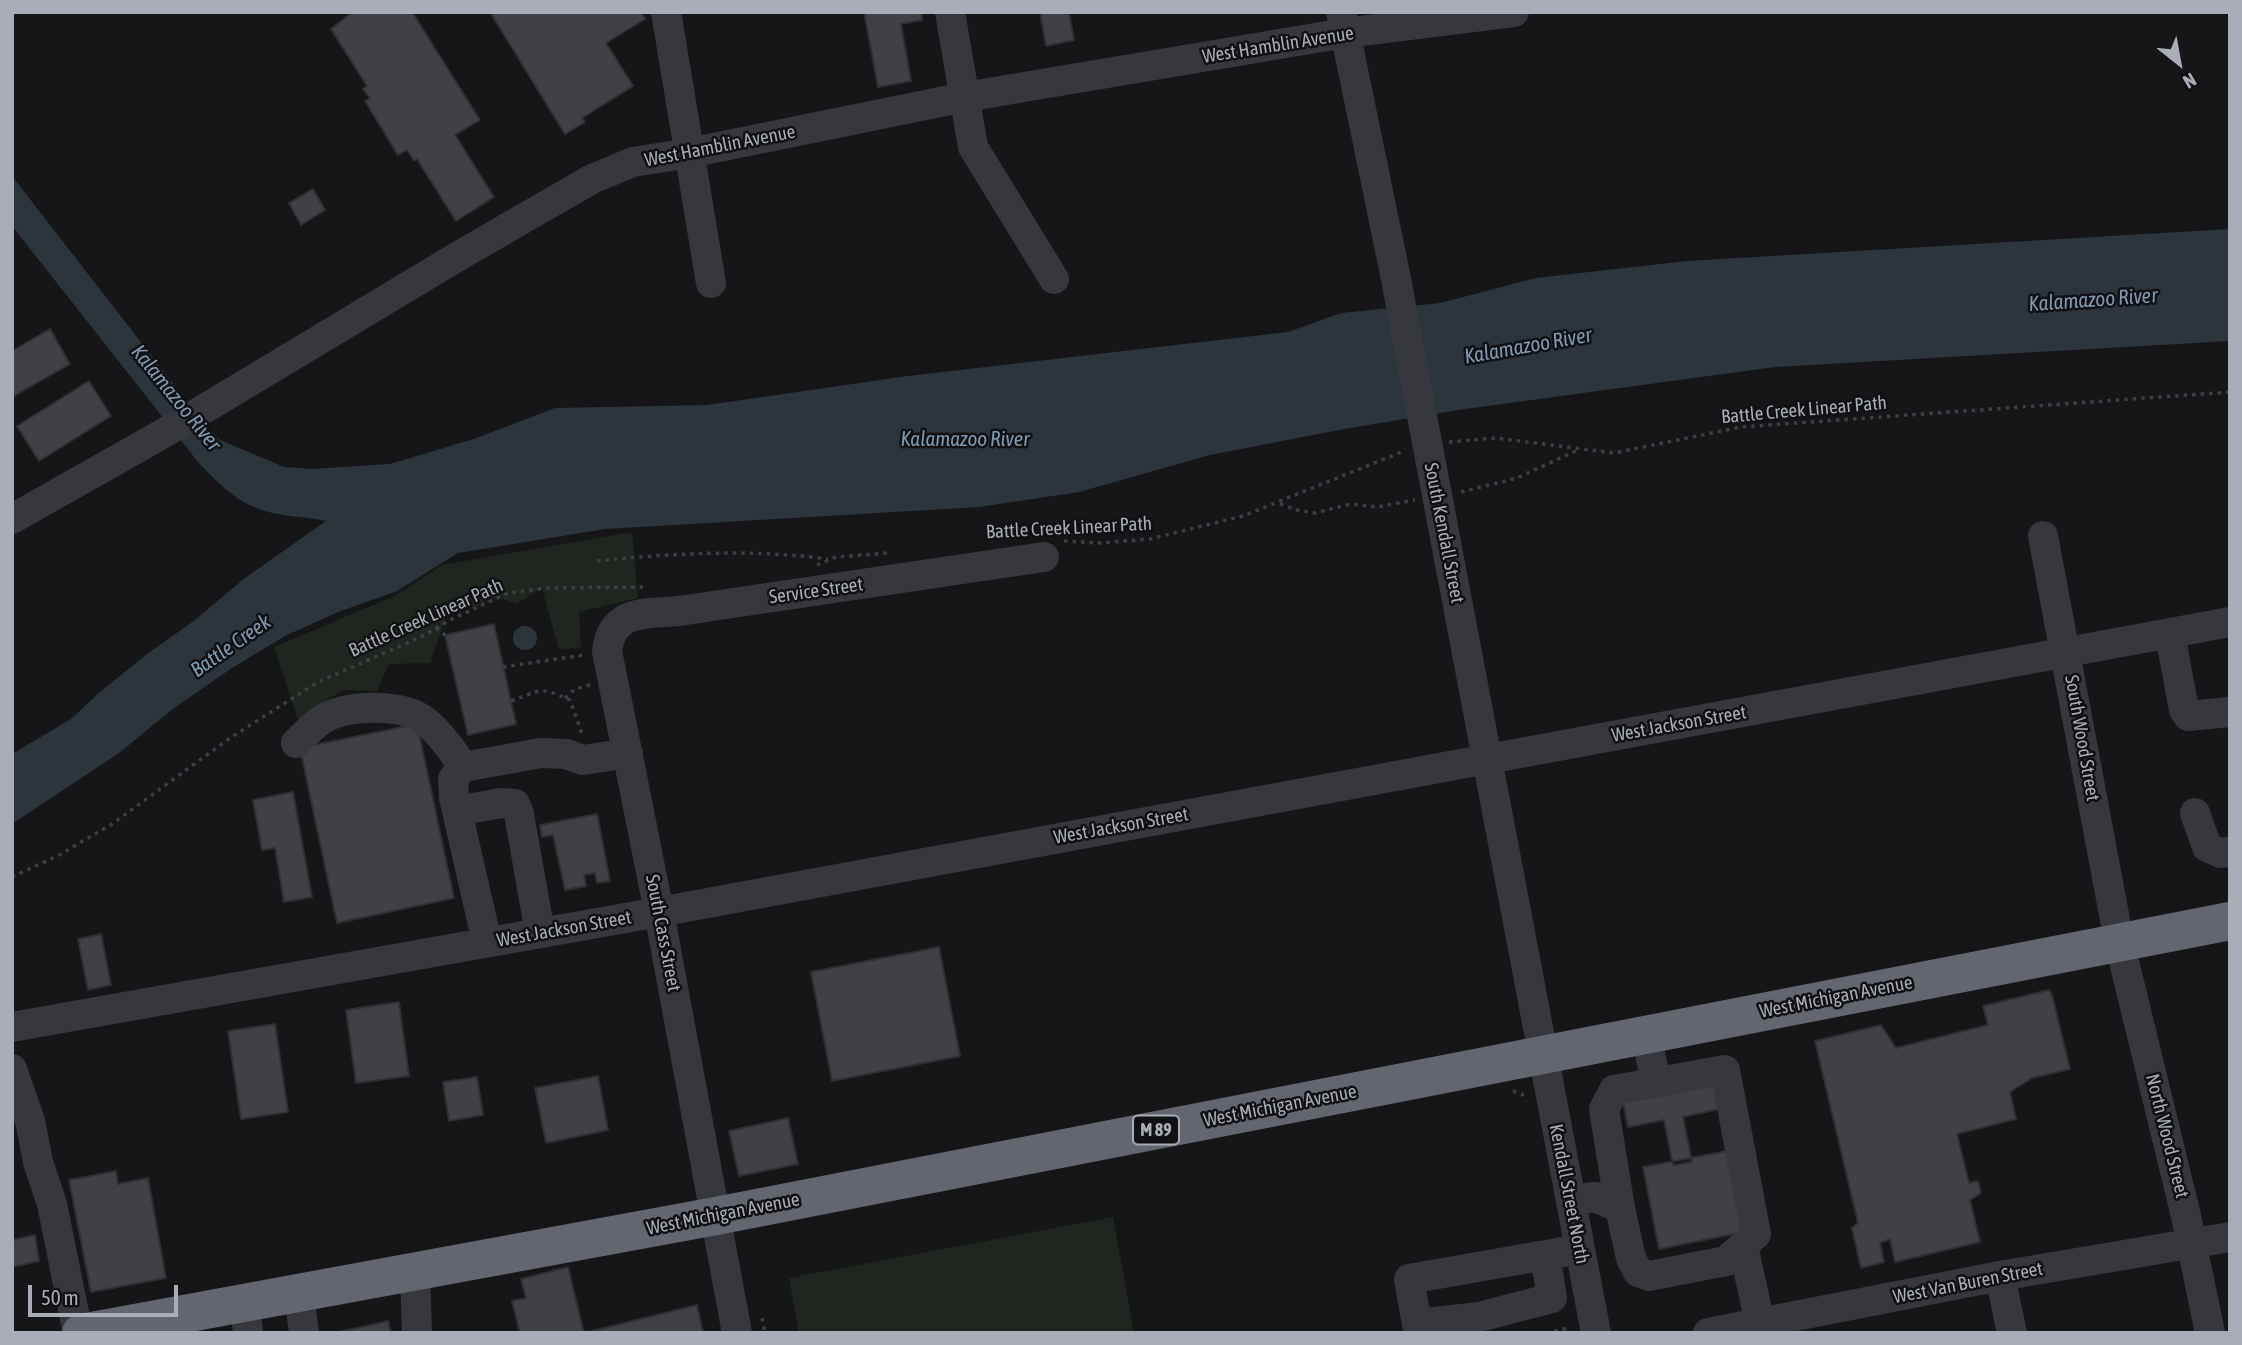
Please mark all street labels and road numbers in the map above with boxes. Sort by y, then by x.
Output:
street label: West Hamblin Avenue [1201,22,1355,68]
street label: West Hamblin Avenue [643,120,797,172]
street label: Battle Creek Linear Path [1720,391,1888,429]
street label: South Kendall Street [1419,461,1469,605]
street label: Battle Creek Linear Path [985,512,1153,544]
street label: Service Street [768,573,864,609]
street label: Battle Creek Linear Path [345,574,507,662]
street label: South Wood Street [2060,673,2104,803]
street label: West Jackson Street [1610,701,1748,747]
street label: West Jackson Street [1052,803,1190,849]
street label: South Cass Street [641,873,685,993]
street label: West Jackson Street [495,906,633,952]
street label: West Michigan Avenue [1758,971,1914,1023]
street label: North Wood Street [2141,1072,2193,1200]
street label: West Michigan Avenue [1202,1080,1358,1132]
road number: M 89 [1133,1115,1179,1144]
street label: Kendall Street North [1544,1122,1594,1266]
street label: West Michigan Avenue [645,1188,801,1240]
street label: West Van Buren Street [1891,1257,2045,1309]

